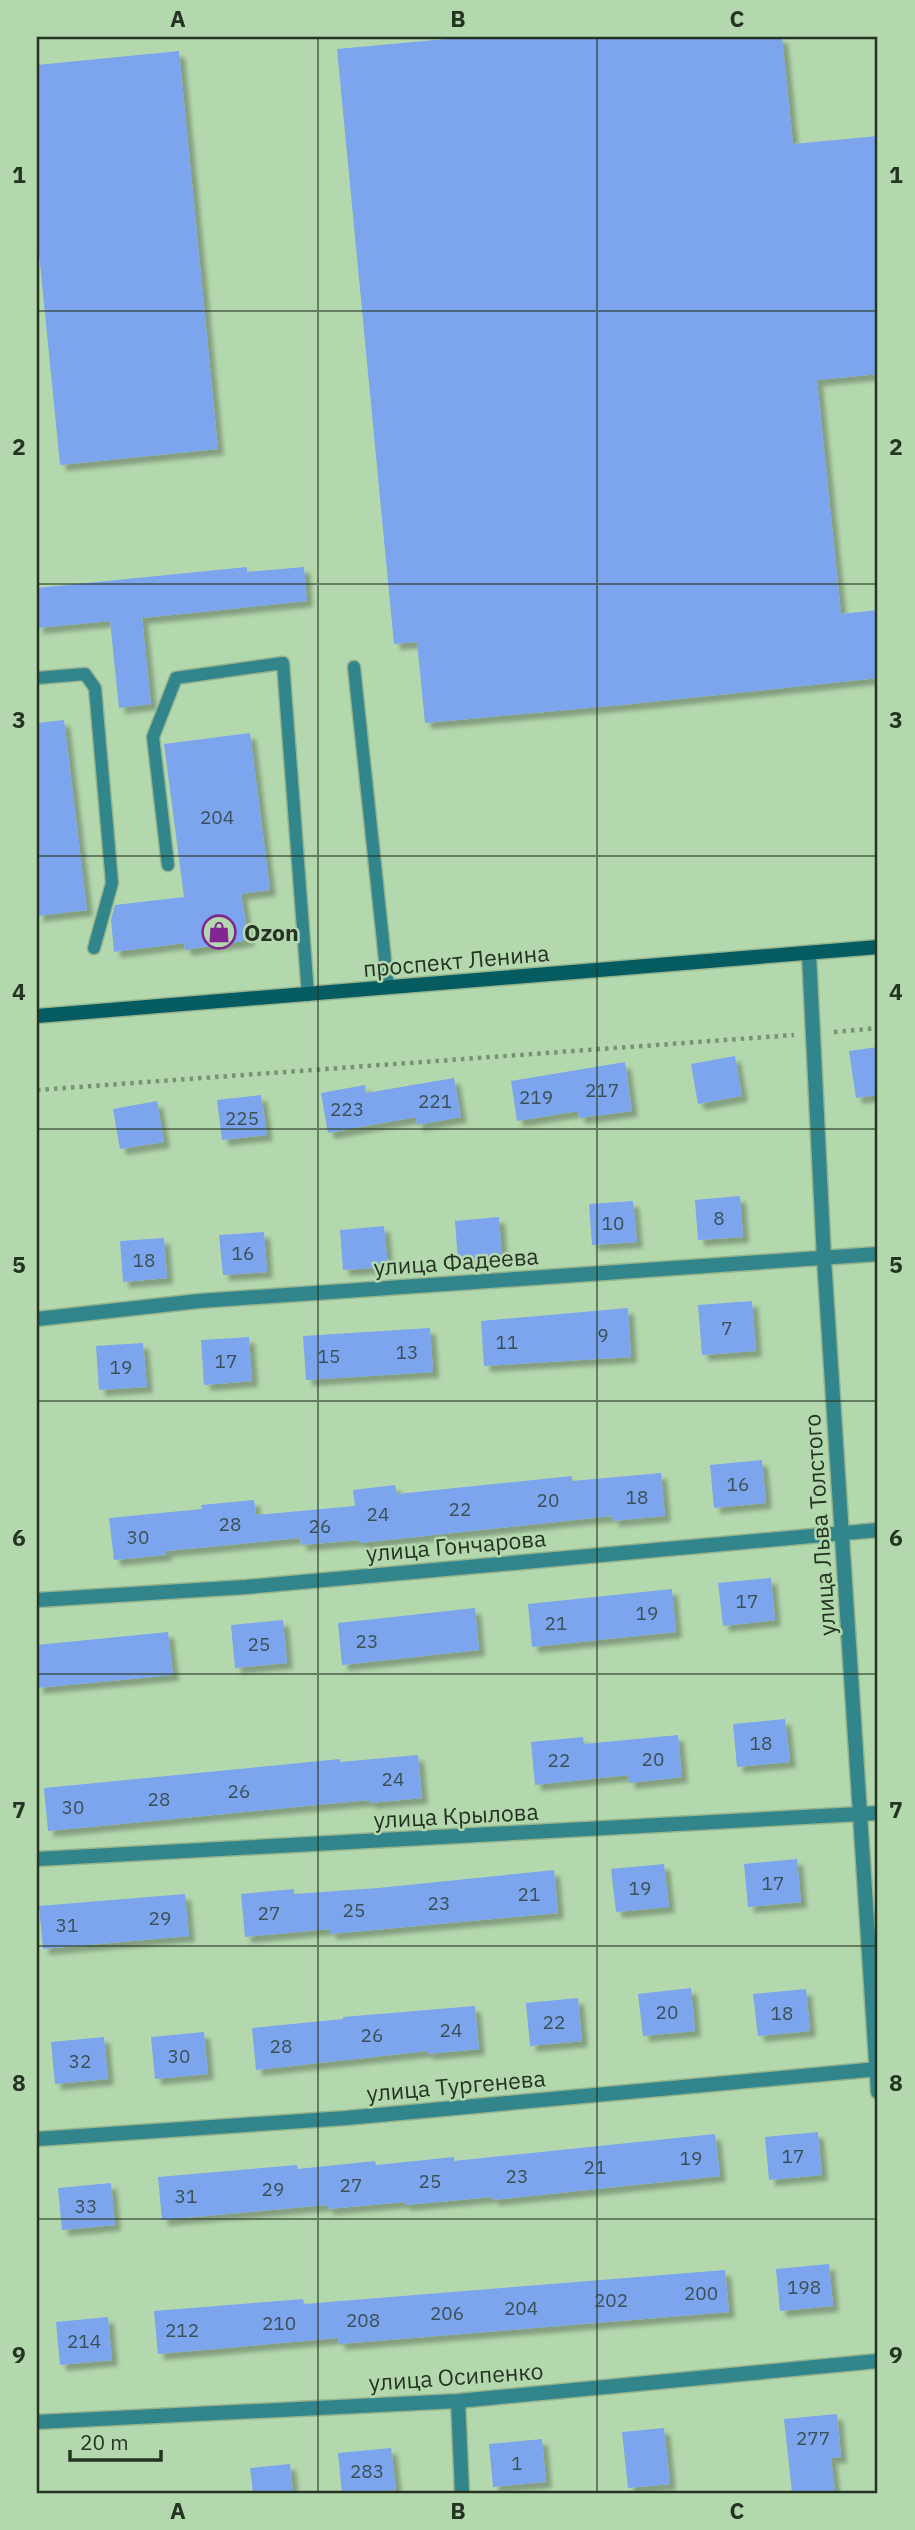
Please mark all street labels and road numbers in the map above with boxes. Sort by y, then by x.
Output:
street label: проспект Ленина [362,937,550,983]
street label: улица Фадеева [372,1240,540,1282]
street label: улица Льва Толстого [796,1413,842,1637]
street label: улица Гончарова [365,1522,547,1568]
street label: улица Крылова [373,1796,539,1834]
street label: улица Тургенева [365,2062,547,2108]
street label: улица Осипенко [368,2355,544,2397]

